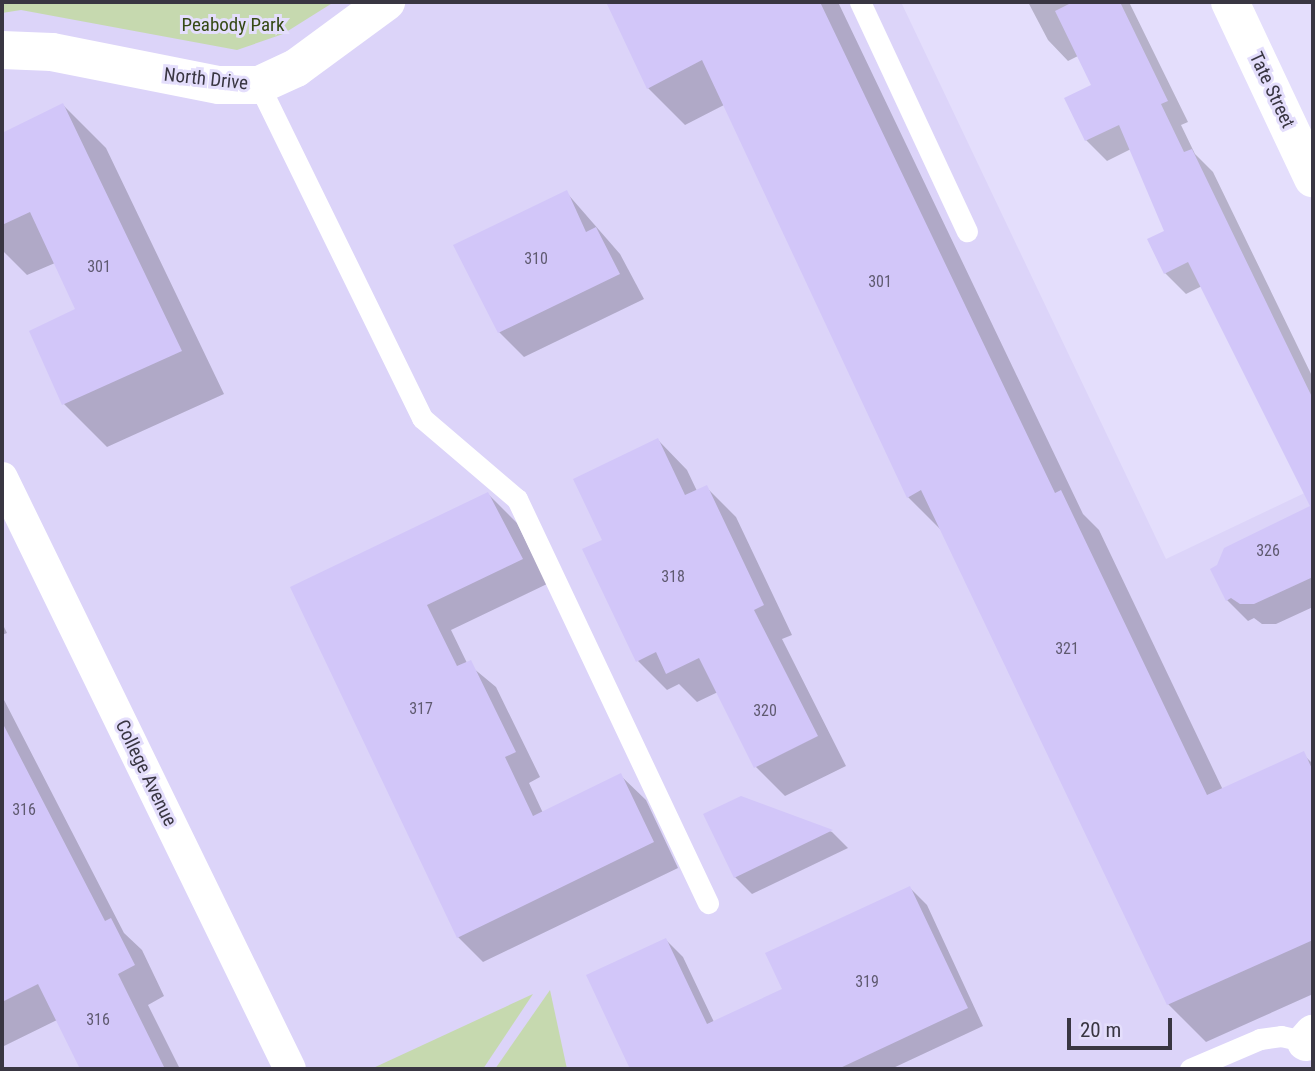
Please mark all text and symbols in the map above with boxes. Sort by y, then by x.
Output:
park label: Peabody Park [182,14,284,36]
street label: Tate Street [1244,48,1300,132]
street label: North Drive [163,63,249,95]
house number: 310 [524,249,548,269]
house number: 301 [87,257,111,277]
house number: 301 [868,272,892,292]
house number: 326 [1256,541,1280,561]
house number: 318 [661,567,685,587]
house number: 321 [1055,639,1079,659]
house number: 317 [409,699,433,719]
house number: 320 [753,701,777,721]
street label: College Avenue [110,716,182,830]
house number: 316 [12,800,36,820]
house number: 319 [855,972,879,992]
scale bar [1070,1004,1175,1048]
house number: 316 [86,1010,110,1030]
text: 20 m [1080,1018,1121,1042]

